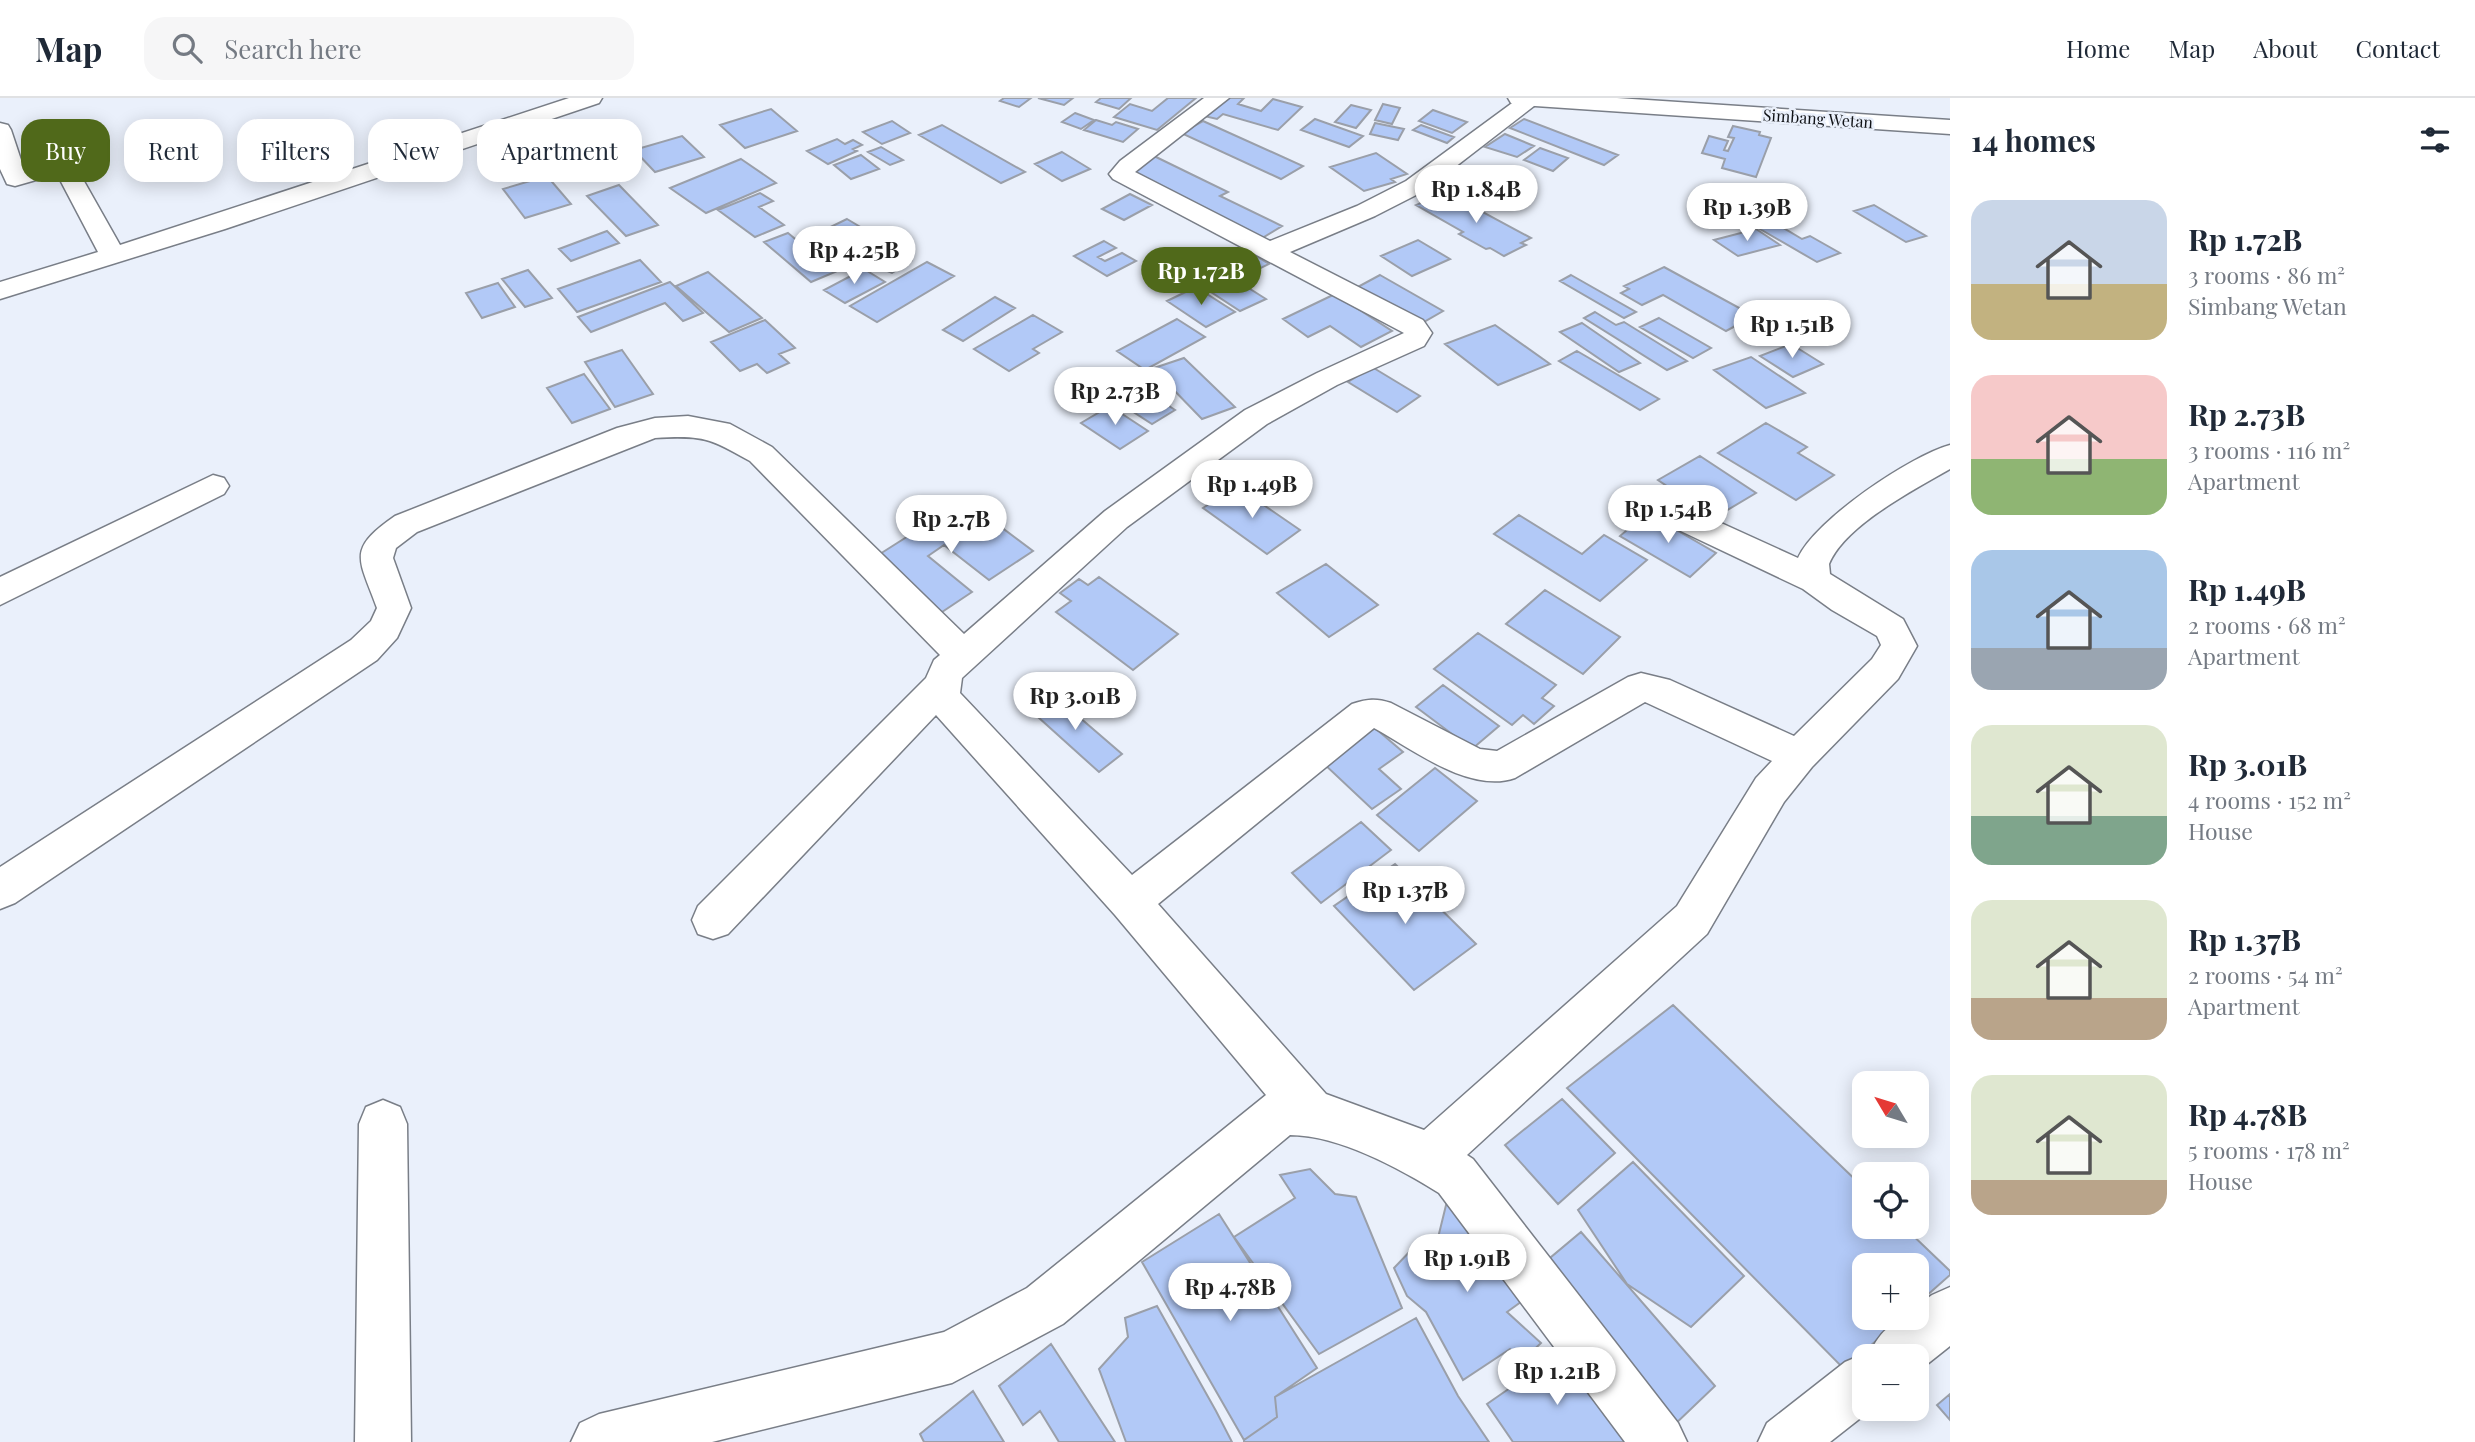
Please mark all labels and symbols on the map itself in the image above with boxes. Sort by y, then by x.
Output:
street label: Simbang Wetan [1762,104,1874,132]
pin: Rp 1.84B [1404,166,1548,225]
pin: Rp 1.39B [1675,184,1819,243]
pin: Rp 4.25B [782,226,926,286]
pin: Rp 1.72B [1129,248,1273,307]
pin: Rp 1.51B [1720,300,1864,360]
pin: Rp 2.73B [1043,368,1187,427]
pin: Rp 1.49B [1180,460,1324,520]
pin: Rp 1.54B [1596,486,1740,545]
pin: Rp 2.7B [886,496,1016,555]
pin: Rp 3.01B [1003,672,1147,732]
pin: Rp 1.37B [1333,866,1477,926]
north arrow [1852,1071,1928,1148]
pin: Rp 1.91B [1395,1234,1539,1294]
pin: Rp 4.78B [1158,1264,1302,1323]
pin: Rp 1.21B [1485,1348,1629,1407]

